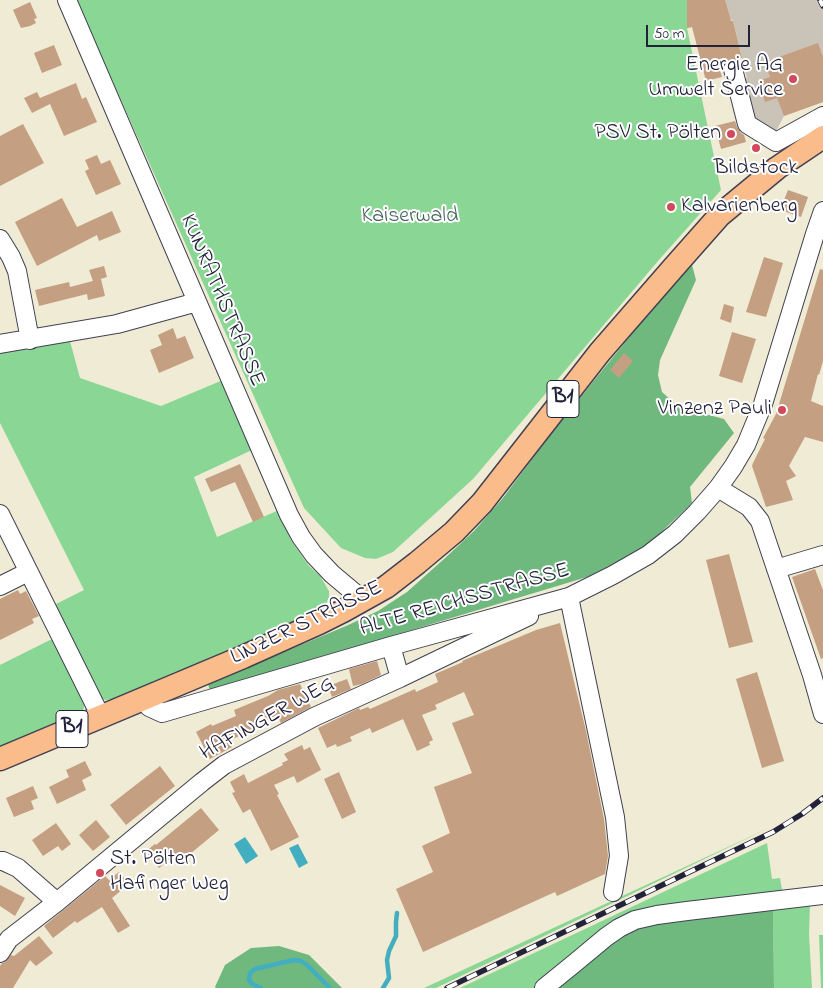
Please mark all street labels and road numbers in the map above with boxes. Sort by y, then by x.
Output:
street label: KUNRATHSTRASSE [173,211,269,391]
road number: B1 [547,380,579,418]
street label: ALTE REICHSSTRASSE [357,558,573,644]
street label: LINZER STRASSE [227,576,387,672]
street label: HAFINGER WEG [196,672,340,768]
road number: B1 [56,711,88,748]

